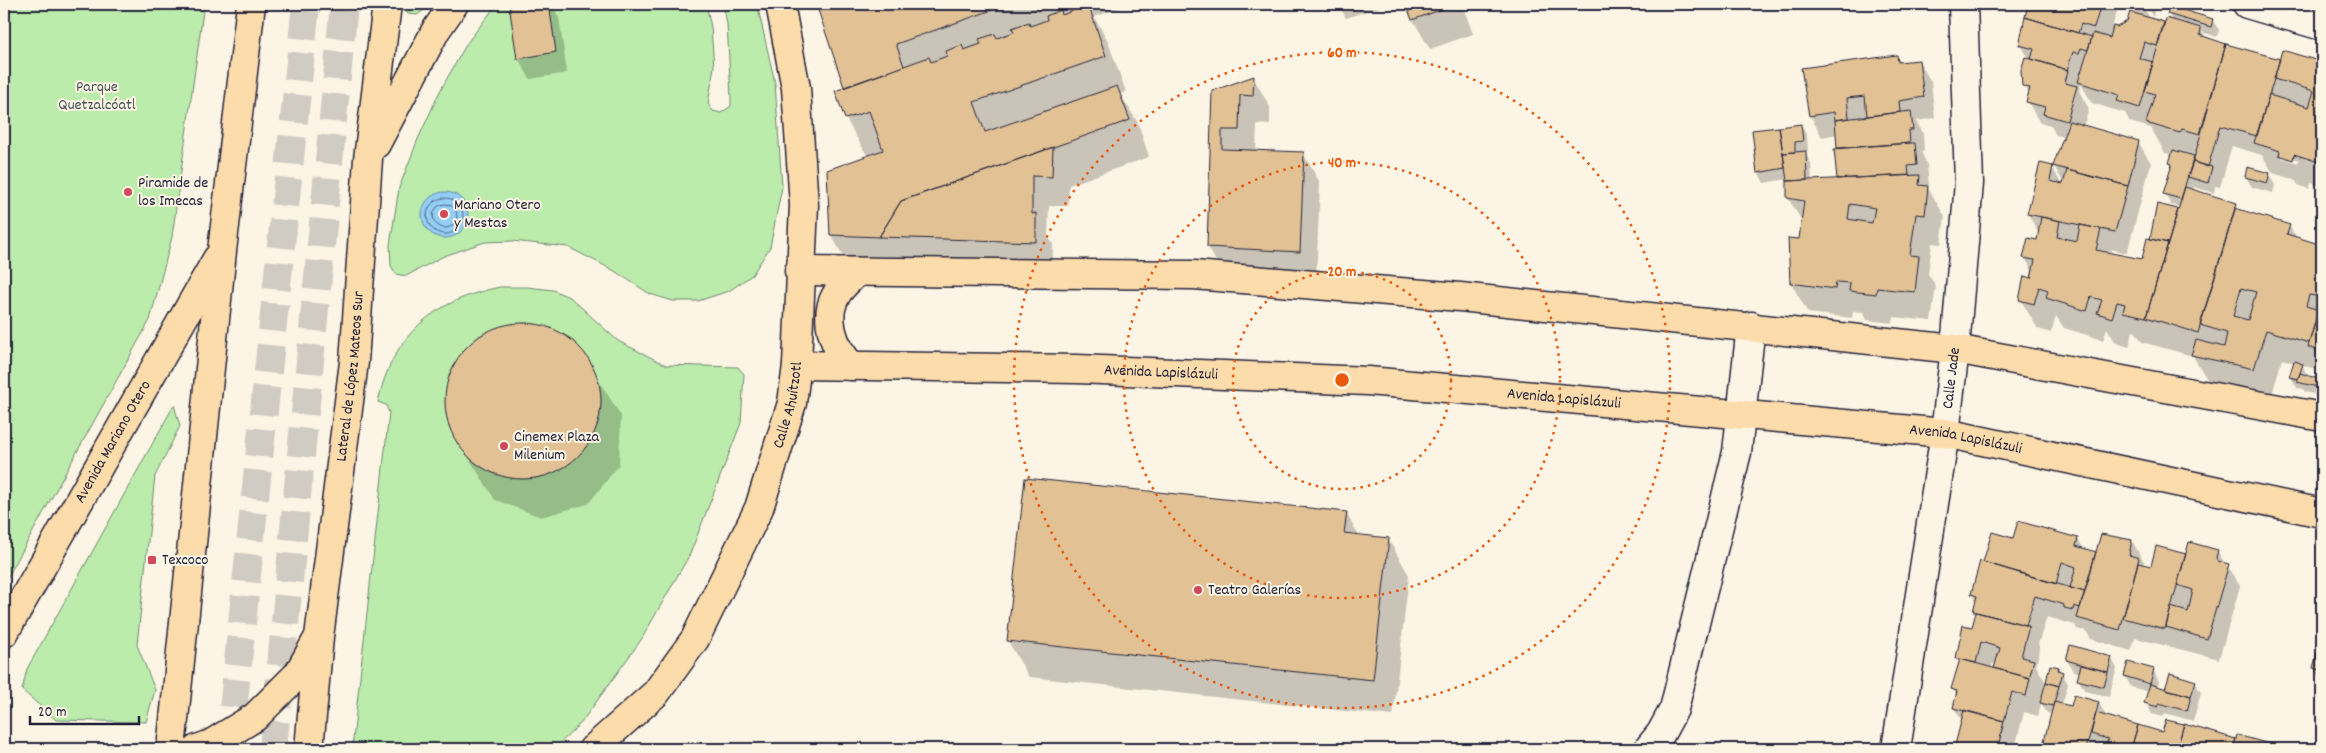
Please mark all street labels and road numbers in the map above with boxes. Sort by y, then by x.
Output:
street label: Lateral de López Mateos Sur [330,290,370,463]
street label: Calle Jade [1936,346,1967,410]
street label: Avenida Lapislázuli [1103,359,1218,386]
street label: Calle Ahuítzotl [767,361,809,451]
street label: Avenida Mariano Otero [69,376,157,508]
street label: Avenida Lapislázuli [1506,382,1622,415]
street label: Avenida Lapislázuli [1908,418,2024,461]

